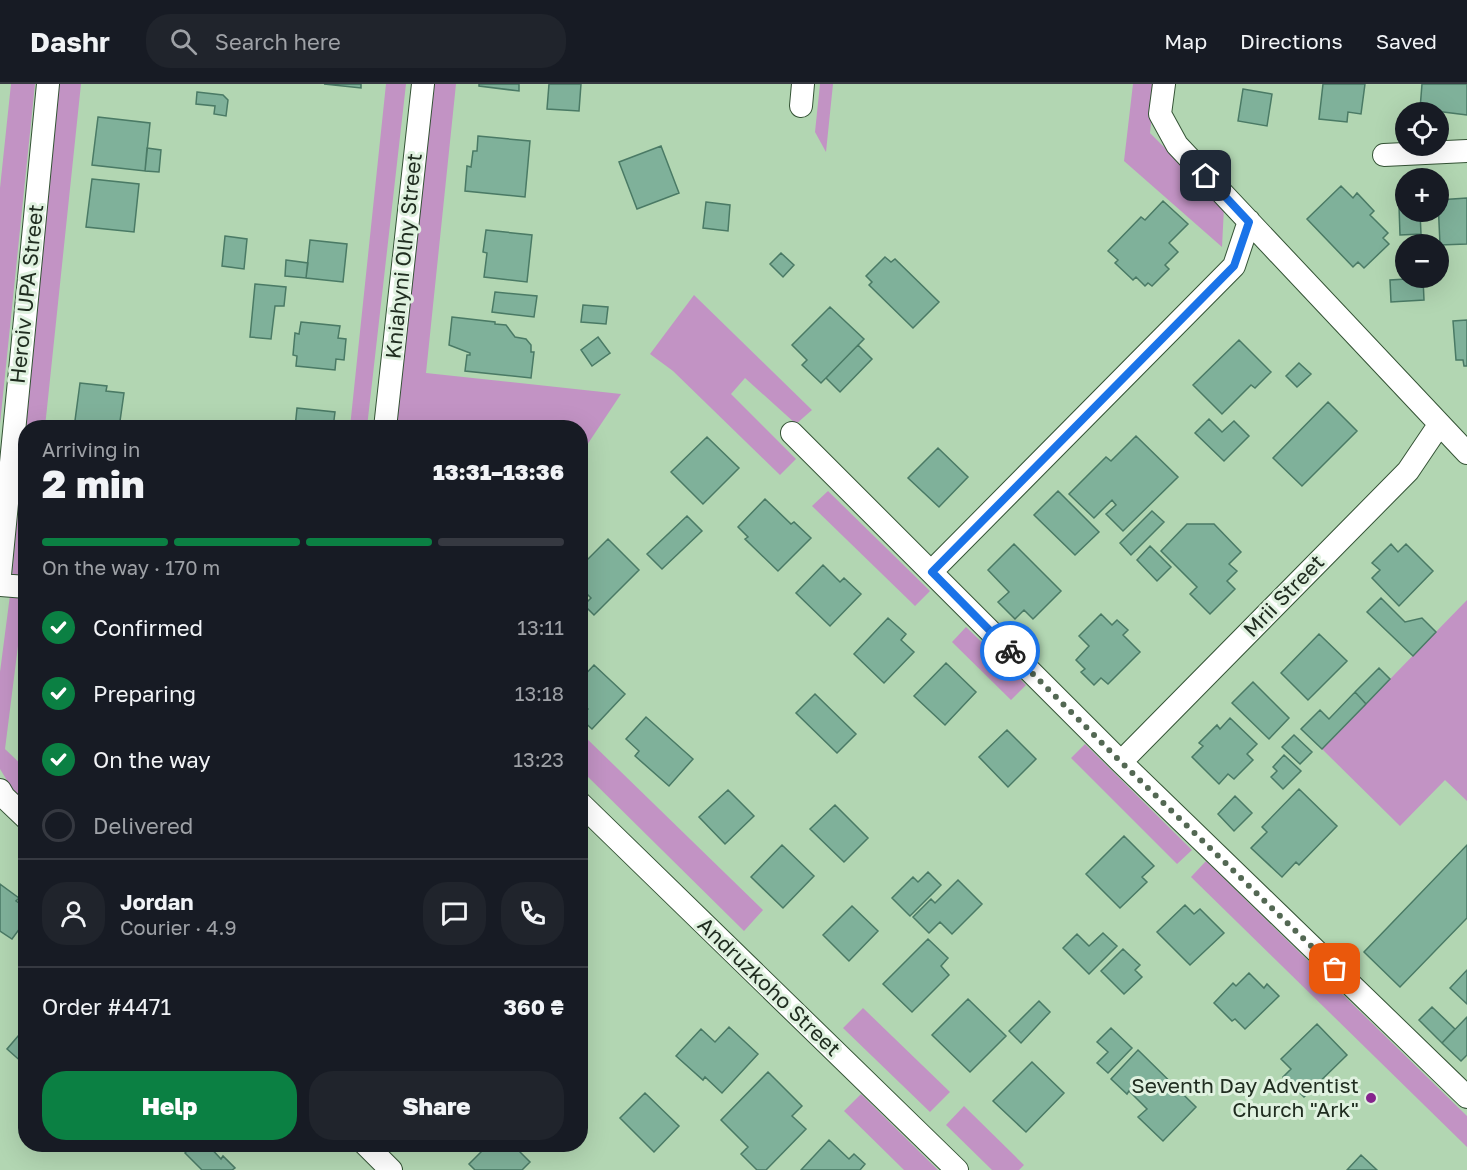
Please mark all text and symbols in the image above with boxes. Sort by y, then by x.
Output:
search box [146,14,566,68]
text: Dashr [30,25,110,58]
icon: search [167,25,200,58]
text: Search here [215,28,341,55]
text: Map [1164,28,1207,54]
text: Directions [1240,28,1343,54]
text: Saved [1376,28,1437,54]
map controls [1395,102,1449,288]
button: locate [1395,102,1449,156]
pin [1180,150,1231,201]
street label: Kniahyni Olhy Street [379,152,427,360]
icon: home [1189,159,1222,192]
button: + [1395,168,1449,222]
street label: Heroiv UPA Street [4,203,48,385]
button: − [1395,234,1449,288]
text: Arriving in [42,437,140,461]
text: 13:31–13:36 [433,458,564,485]
text: 2 min [42,460,145,507]
street label: Mrii Street [1237,549,1329,642]
text: On the way · 170 m [42,555,220,579]
icon: check [42,611,75,644]
text: Confirmed [93,614,203,641]
text: 13:11 [517,615,564,639]
courier [980,621,1040,681]
icon: bike [994,635,1027,668]
icon: check [42,677,75,710]
text: Preparing [93,680,196,707]
text: 13:18 [515,681,564,705]
icon: check [42,743,75,776]
text: On the way [93,746,211,773]
text: 13:23 [513,747,564,771]
text: Delivered [93,812,193,839]
button: person [42,882,105,945]
button: chat [423,882,486,945]
button: phone [501,882,564,945]
text: Jordan [120,888,194,915]
street label: Andruzkoho Street [693,911,847,1061]
text: Courier · 4.9 [120,915,237,939]
pin [1309,943,1360,994]
icon: bag [1318,952,1351,985]
text: Order #4471 [42,993,171,1020]
text: 360 ₴ [503,993,564,1020]
button: Help [42,1071,297,1140]
button: Share [309,1071,564,1140]
place label: Seventh Day Adventist Church "Ark" [1131,1072,1359,1122]
marker: Seventh Day Adventist Church "Ark" [1364,1091,1378,1105]

